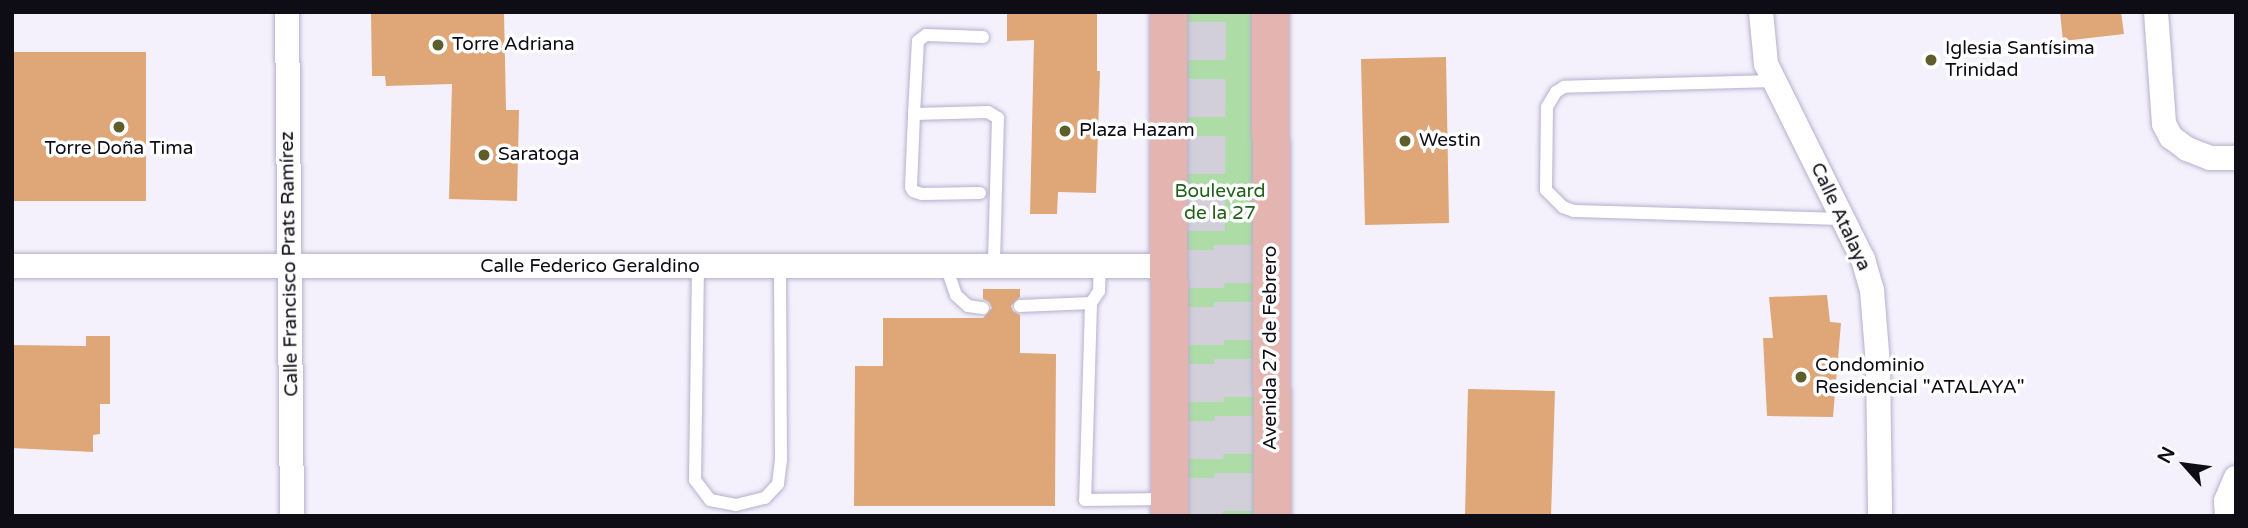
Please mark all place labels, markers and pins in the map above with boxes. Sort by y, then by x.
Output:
place label: Torre Adriana [452,34,575,56]
marker: Torre Adriana [430,37,446,53]
place label: Iglesia Santísima Trinidad [1945,38,2095,82]
marker: Iglesia Santísima Trinidad [1923,52,1939,68]
marker: Torre Doña Tima [111,119,127,135]
place label: Plaza Hazam [1079,120,1195,142]
marker: Plaza Hazam [1057,123,1073,139]
place label: Westin [1419,130,1481,152]
marker: Westin [1397,133,1413,149]
place label: Torre Doña Tima [45,138,193,160]
place label: Saratoga [498,144,579,166]
marker: Saratoga [476,147,492,163]
place label: Condominio Residencial "ATALAYA" [1815,355,2025,399]
marker: Condominio Residencial "ATALAYA" [1793,369,1809,385]

